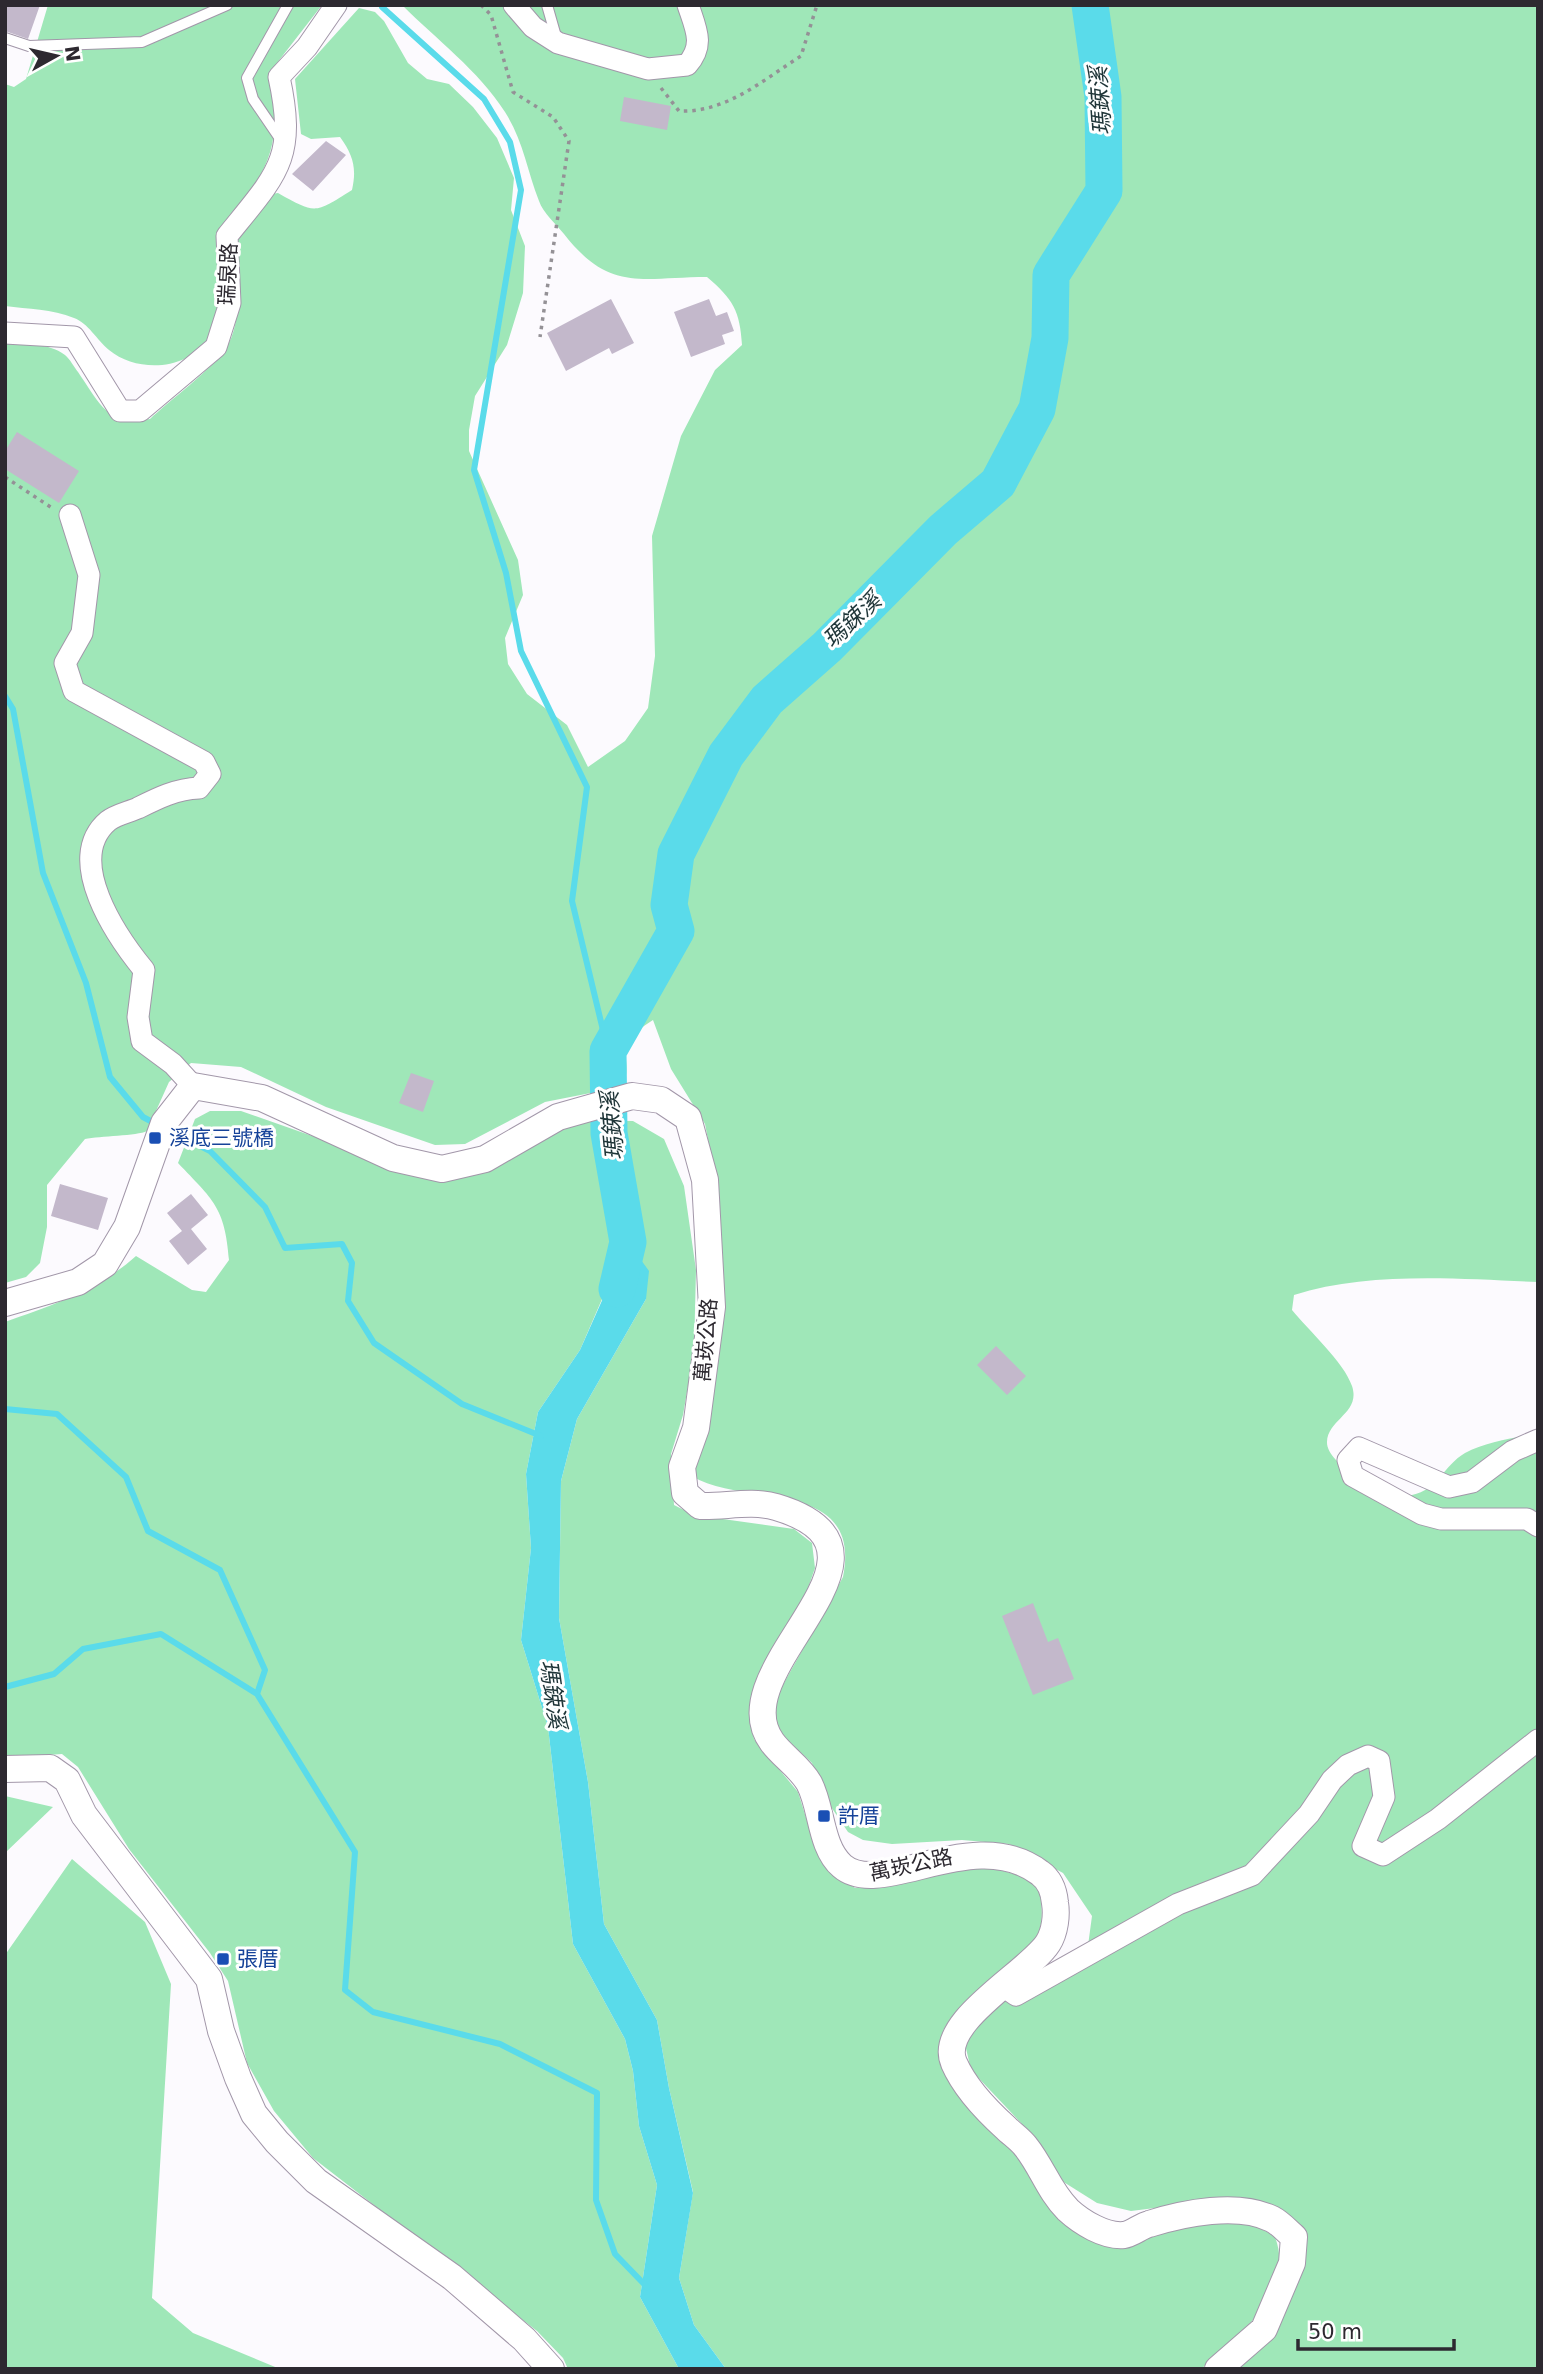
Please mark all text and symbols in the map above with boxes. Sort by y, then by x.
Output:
north arrow [21,21,91,91]
text: N [61,44,85,63]
water label: 瑪鋉溪 [1084,63,1115,136]
street label: 瑞泉路 [214,242,242,306]
water label: 瑪鋉溪 [818,585,888,653]
water label: 瑪鋉溪 [596,1088,628,1162]
place label: 溪底三號橋 [169,1126,274,1150]
marker: 溪底三號橋 [147,1130,163,1146]
street label: 萬崁公路 [690,1297,722,1383]
water label: 瑪鋉溪 [535,1658,571,1733]
place label: 許厝 [838,1804,880,1828]
marker: 許厝 [816,1808,832,1824]
street label: 萬崁公路 [867,1845,955,1885]
place label: 張厝 [237,1947,279,1971]
marker: 張厝 [215,1951,231,1967]
scale bar [1298,2308,1454,2352]
text: 50 m [1308,2320,1362,2344]

